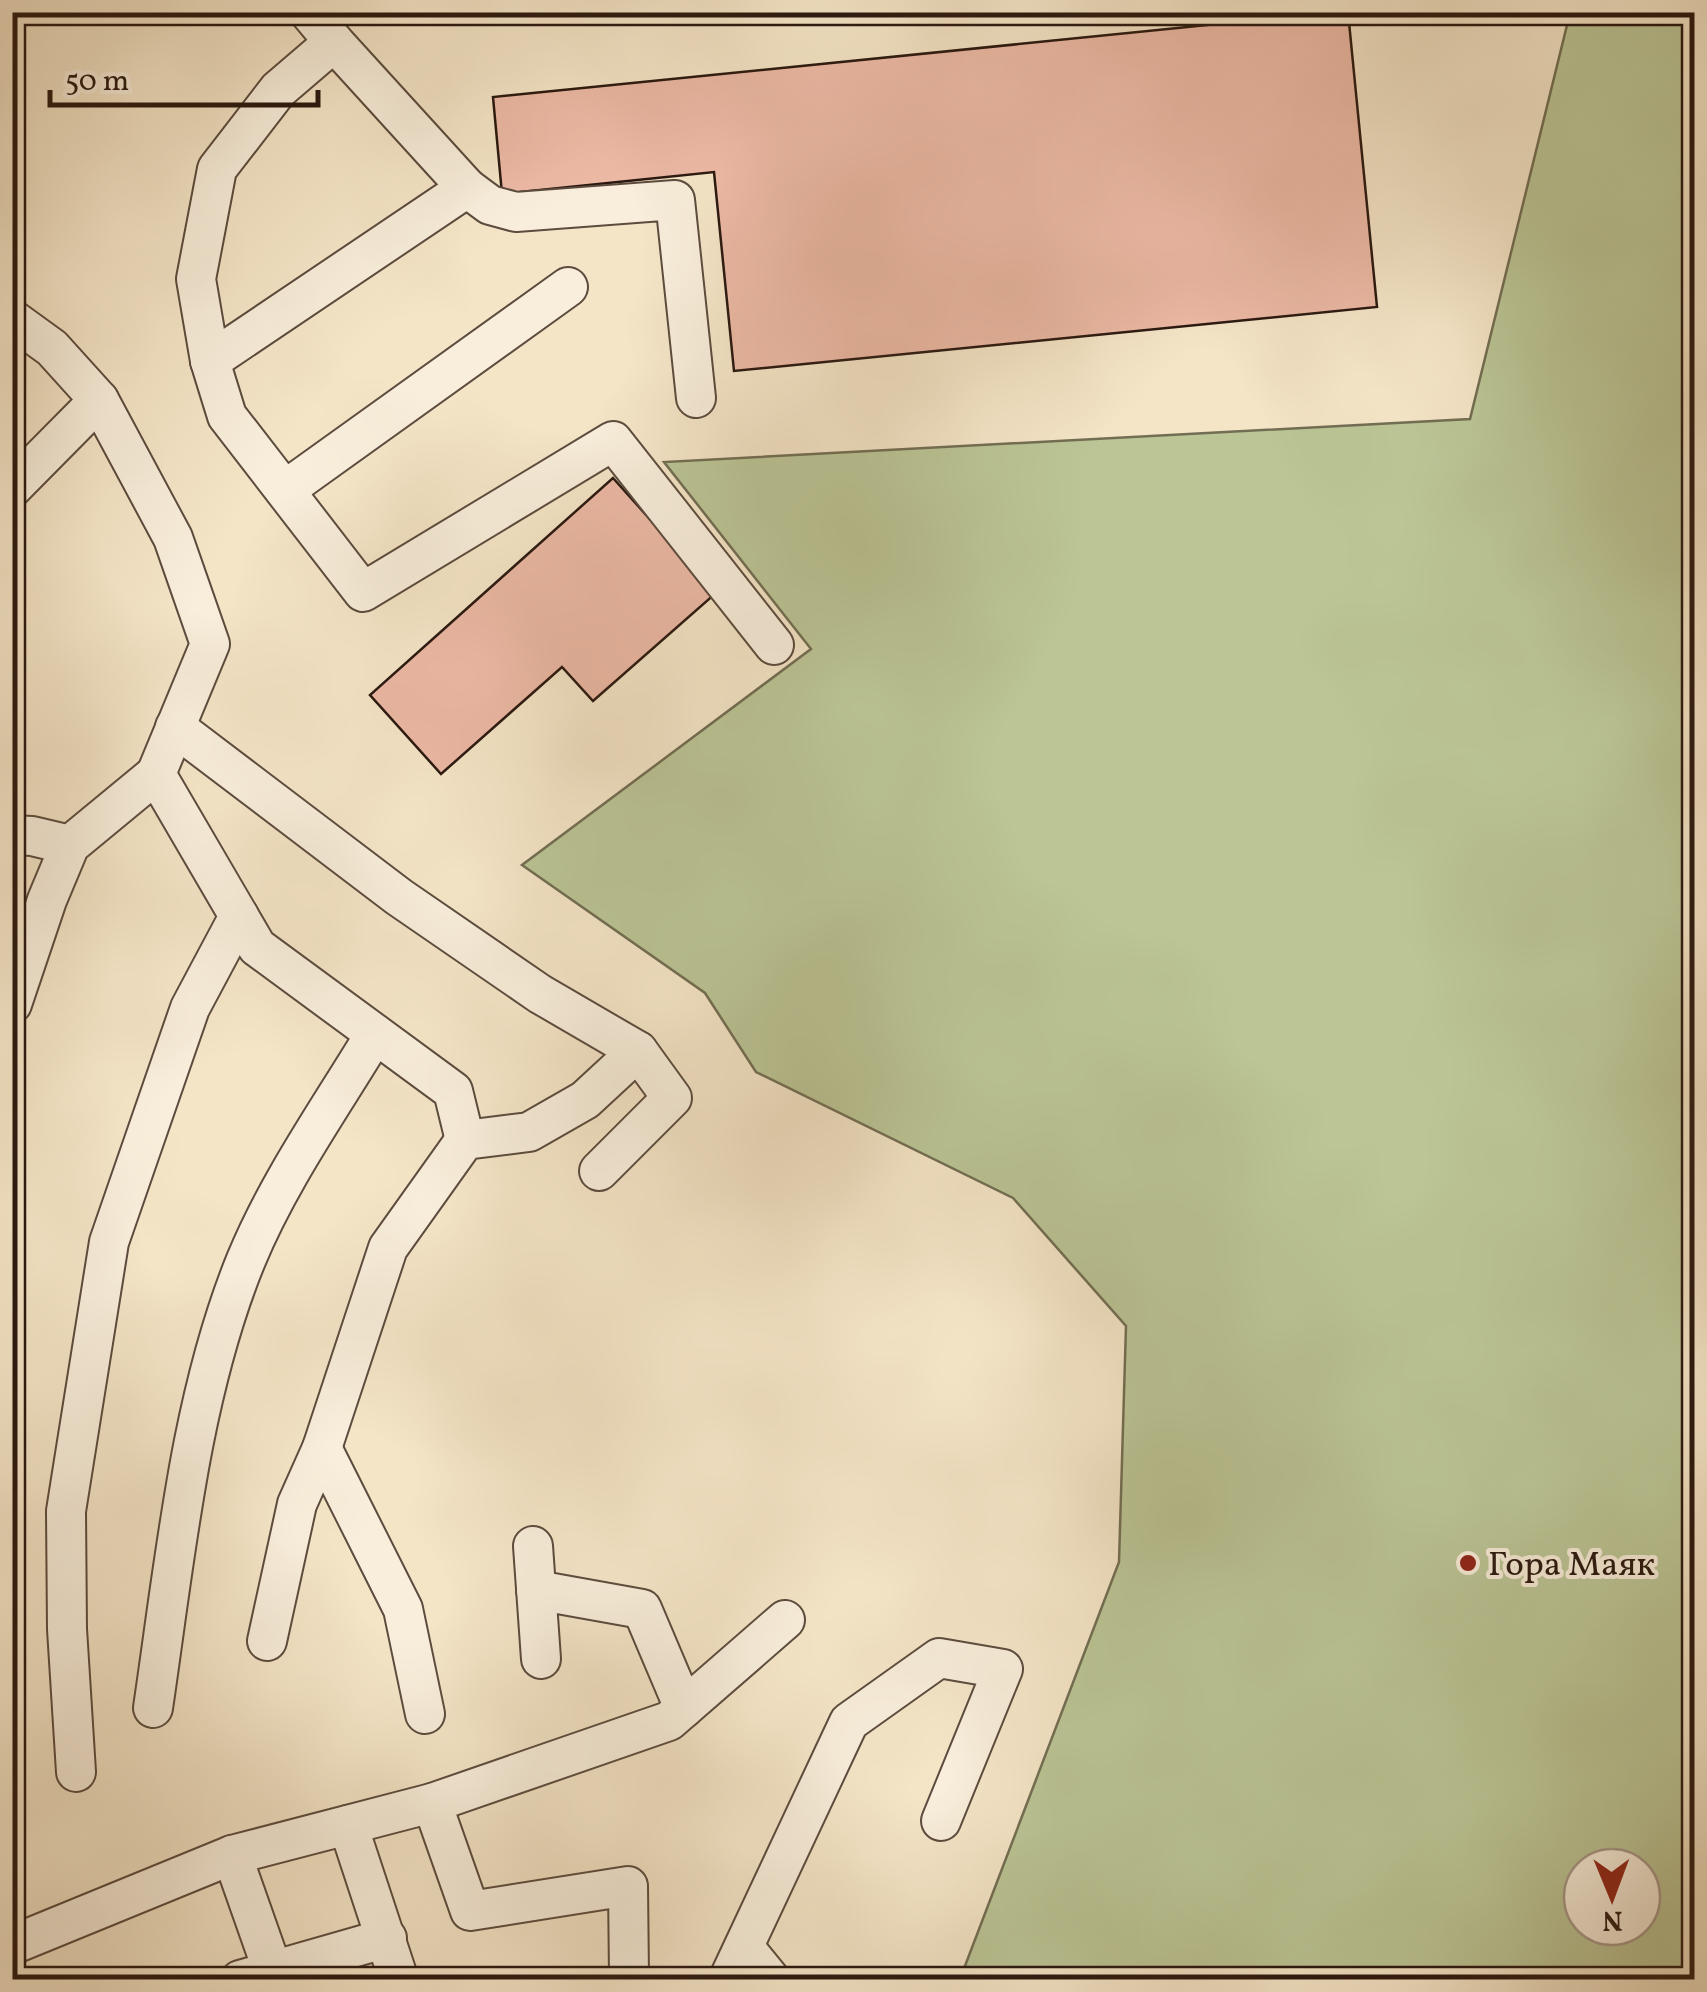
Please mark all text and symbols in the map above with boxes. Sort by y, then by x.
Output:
scale bar [50,45,318,107]
text: 50 m [65,61,129,103]
place label: Гора Маяк [1488,1542,1655,1590]
marker: Гора Маяк [1457,1552,1479,1574]
north arrow [1562,1847,1662,1947]
text: N [1602,1900,1623,1939]

